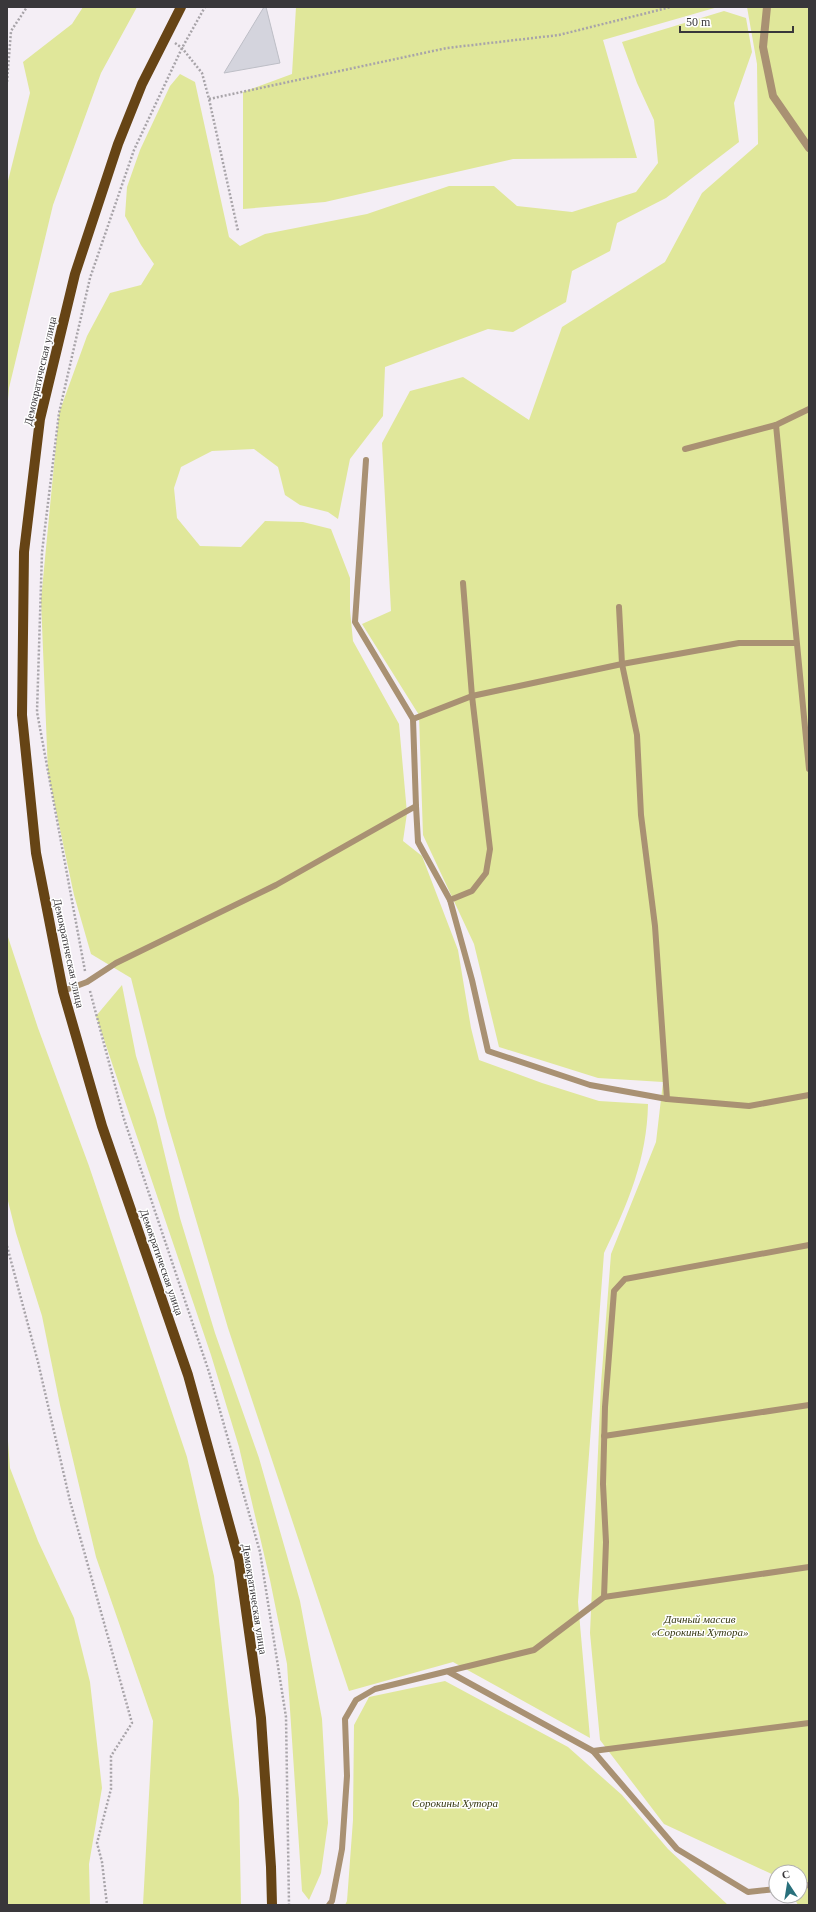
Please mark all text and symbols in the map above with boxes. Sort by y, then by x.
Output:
scale bar [680,8,793,34]
text: 50 m [686,15,711,29]
street label: Демократическая улица [22,315,58,427]
street label: Демократическая улица [52,897,87,1009]
street label: Демократическая улица [138,1207,186,1317]
street label: Демократическая улица [240,1543,270,1655]
park label: Дачный массив «Сорокины Хутора» [651,1613,749,1638]
park label: Сорокины Хутора [412,1797,499,1809]
north arrow [768,1864,808,1904]
text: С [781,1868,791,1881]

